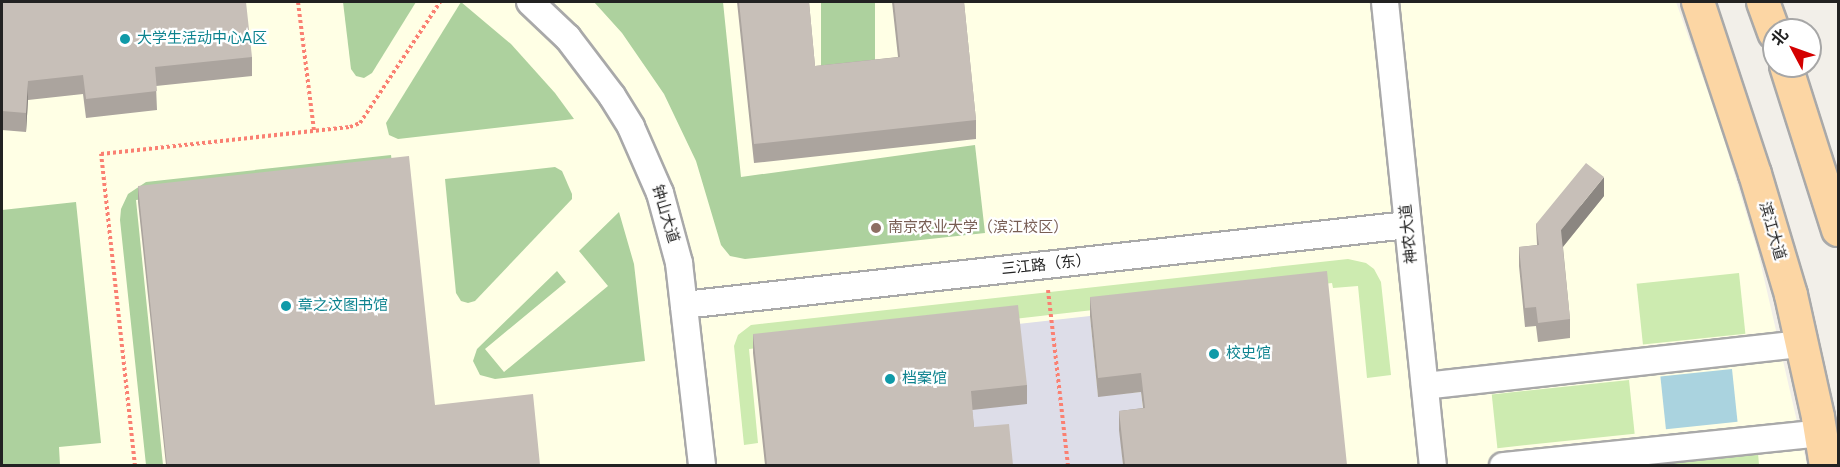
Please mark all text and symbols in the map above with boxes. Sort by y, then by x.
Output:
north arrow [1762,18,1822,78]
text: 北 [1767,25,1792,49]
place label: 大学生活动中心A区 [137,30,267,48]
marker: 大学生活动中心A区 [118,32,132,46]
street label: 钟山大道 [648,183,682,245]
street label: 滨江大道 [1755,200,1789,262]
street label: 神农大道 [1397,203,1421,265]
place label: 南京农业大学（滨江校区） [888,219,1068,237]
marker: 南京农业大学（滨江校区） [869,221,883,235]
street label: 三江路（东） [1000,251,1092,279]
place label: 章之汶图书馆 [298,297,388,315]
marker: 章之汶图书馆 [279,299,293,313]
place label: 校史馆 [1226,345,1271,363]
marker: 校史馆 [1207,347,1221,361]
place label: 档案馆 [902,370,947,388]
marker: 档案馆 [883,372,897,386]

